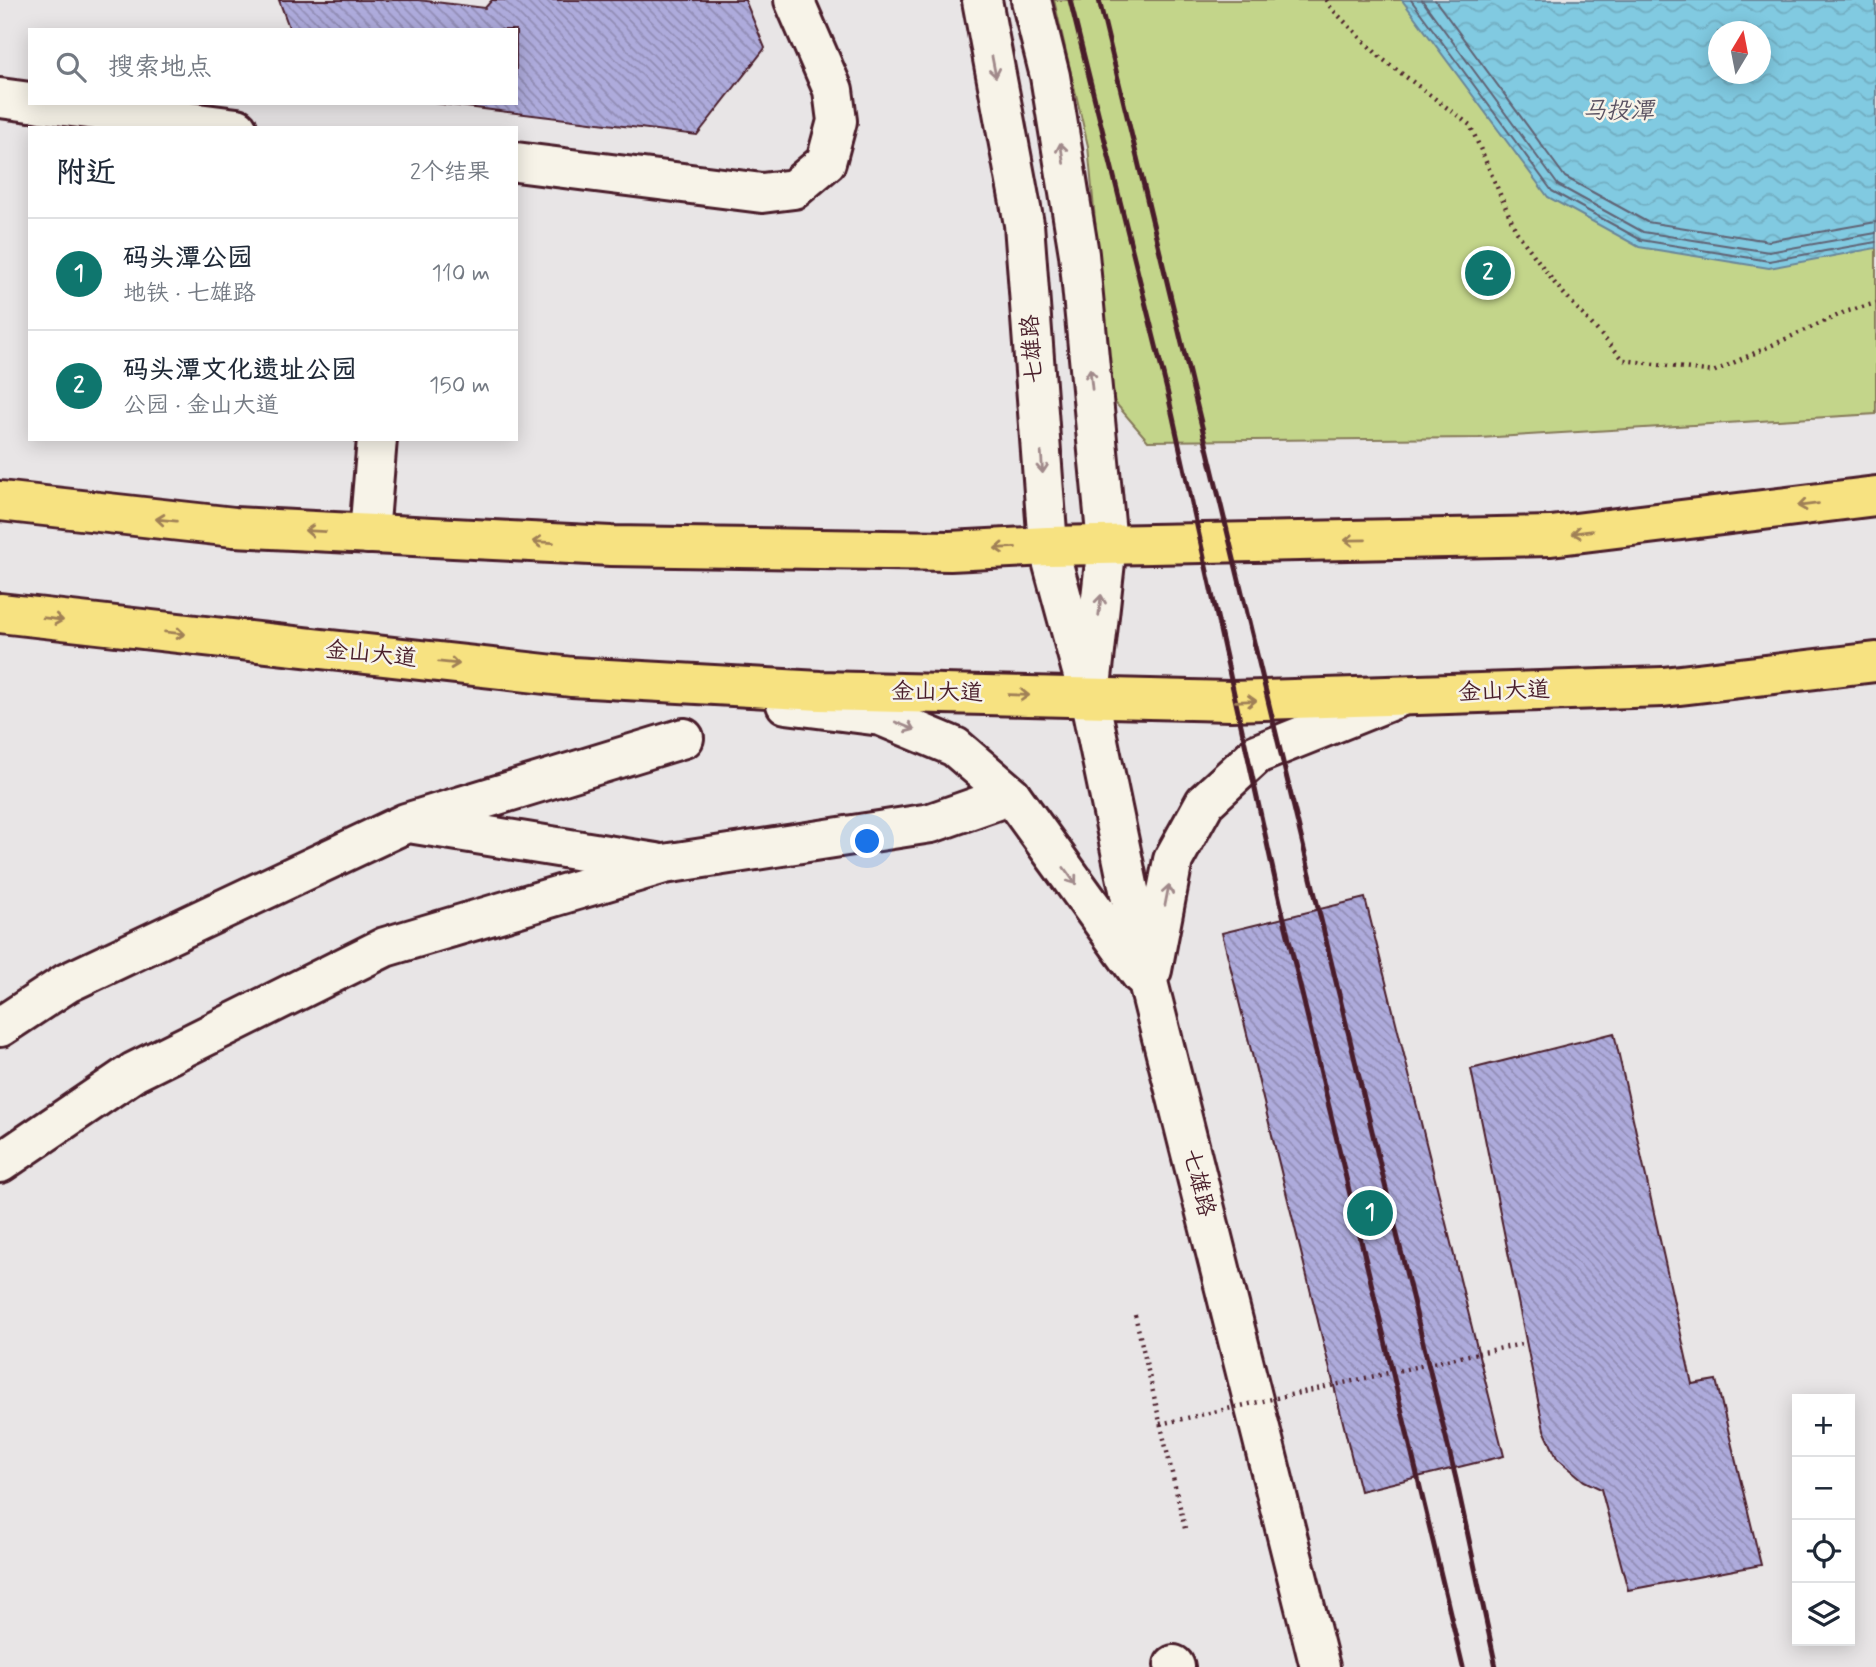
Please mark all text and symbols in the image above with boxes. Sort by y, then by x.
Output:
north arrow [1708,21,1771,84]
search box [28,28,518,105]
icon: search [52,48,90,86]
text: 搜索地点 [108,51,212,85]
one-way arrow [988,55,1002,78]
water label: 马投潭 [1582,96,1656,127]
one-way arrow [1055,142,1068,165]
text: 附近 [56,154,116,193]
text: 2个结果 [410,158,490,188]
text: 码头潭公园 [123,242,253,276]
pin: 2 [1465,247,1511,299]
text: 1 [74,259,84,289]
text: 110 m [431,259,490,289]
text: 地铁 · 七雄路 [123,279,256,309]
street label: 七雄路 [1016,314,1050,384]
text: 码头潭文化遗址公园 [123,354,357,388]
one-way arrow [1084,368,1097,390]
text: 2 [73,371,85,401]
text: 150 m [429,371,490,401]
text: 公园 · 金山大道 [123,391,279,421]
one-way arrow [1036,451,1049,473]
one-way arrow [1797,498,1820,511]
one-way arrow [155,513,178,526]
one-way arrow [305,524,327,537]
one-way arrow [1572,525,1594,538]
one-way arrow [1344,533,1367,547]
one-way arrow [531,536,554,549]
one-way arrow [995,542,1017,555]
one-way arrow [1094,594,1107,617]
one-way arrow [41,613,64,626]
one-way arrow [163,627,185,640]
street label: 金山大道 [324,635,418,675]
one-way arrow [438,657,460,670]
street label: 金山大道 [1458,675,1550,709]
street label: 金山大道 [891,677,983,709]
one-way arrow [1007,689,1030,702]
one-way arrow [1234,694,1257,707]
one-way arrow [894,721,916,734]
your location [850,824,884,858]
one-way arrow [1062,866,1077,885]
one-way arrow [1160,884,1174,907]
street label: 七雄路 [1175,1146,1221,1220]
pin: 1 [1347,1187,1393,1239]
map controls [1792,1394,1855,1646]
button: + [1792,1394,1855,1457]
button: − [1792,1457,1855,1520]
button: locate [1792,1520,1855,1583]
button: layers [1792,1583,1855,1646]

